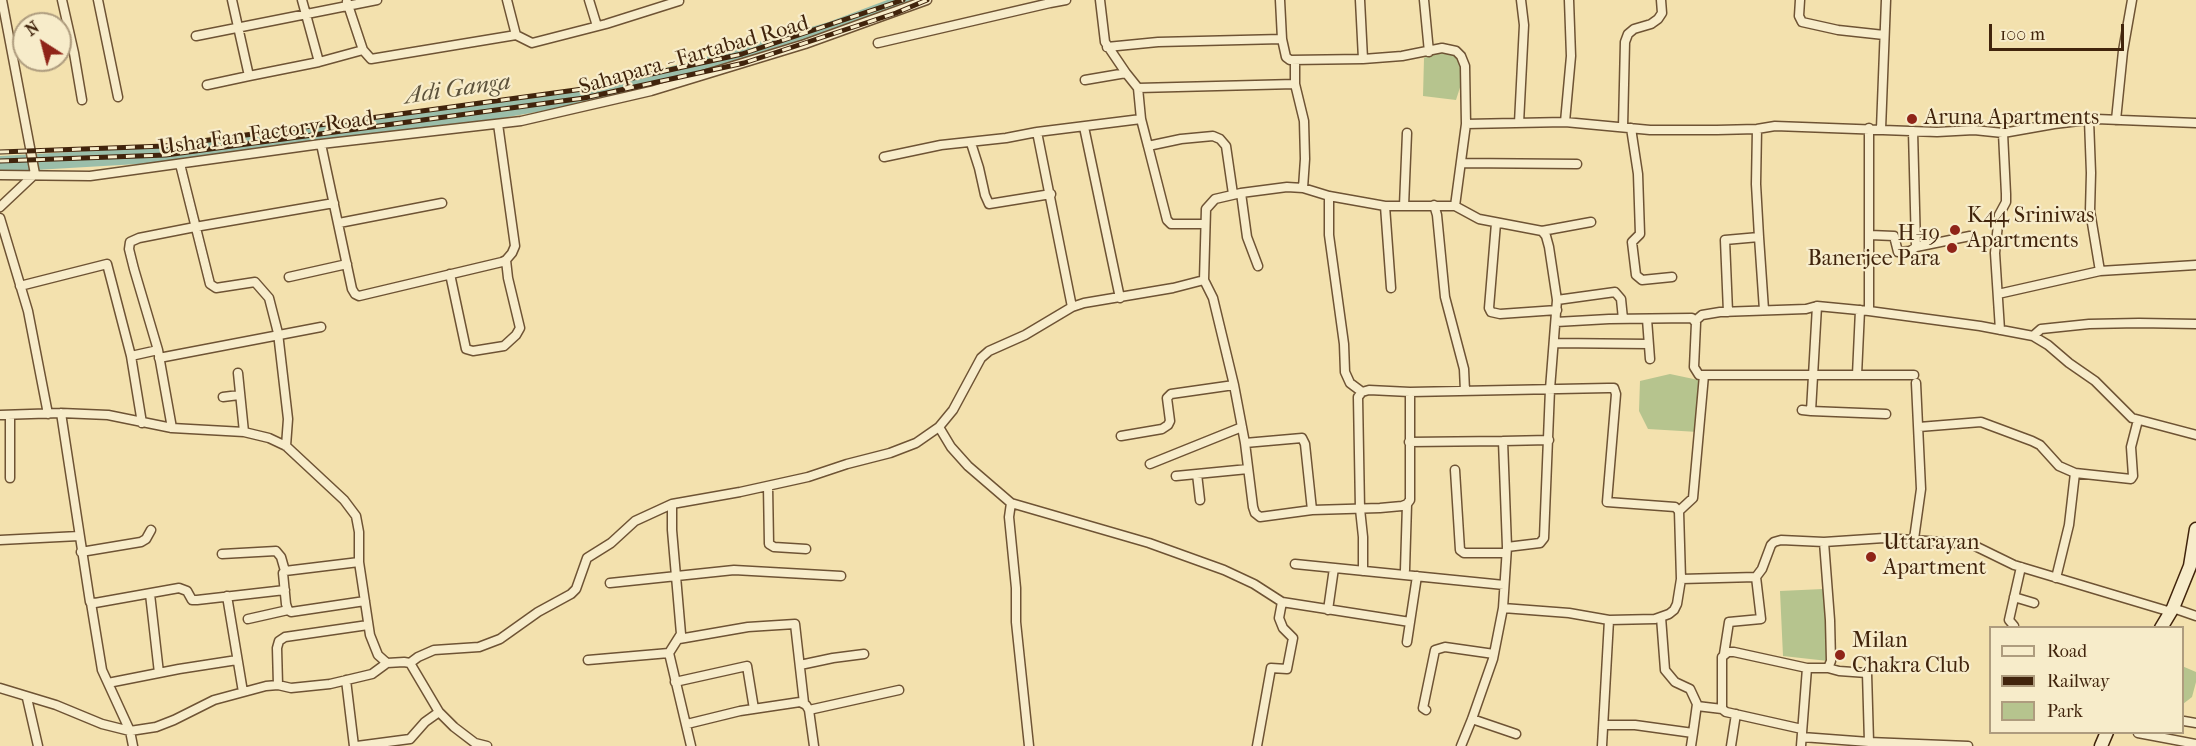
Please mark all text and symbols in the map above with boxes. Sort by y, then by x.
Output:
street label: Sahapara - Fartabad Road [576,11,812,101]
north arrow [12,12,72,72]
scale bar [1992,12,2127,50]
text: N [22,17,43,40]
text: 100 m [2000,24,2045,45]
water label: Adi Ganga [403,68,513,112]
street label: Usha Fan Factory Road [157,106,375,162]
place label: Aruna Apartments [1924,106,2099,132]
marker: Aruna Apartments [1905,112,1919,126]
place label: K44 Sriniwas Apartments [1967,204,2094,255]
place label: H-19 Banerjee Para [1807,222,1940,274]
marker: K44 Sriniwas Apartments [1948,223,1962,237]
marker: H-19 Banerjee Para [1945,241,1959,255]
place label: Uttarayan Apartment [1883,531,1986,582]
marker: Uttarayan Apartment [1864,550,1878,564]
legend [1989,626,2184,734]
place label: Milan Chakra Club [1852,629,1970,680]
text: Road [2047,641,2087,662]
marker: Milan Chakra Club [1833,648,1847,662]
text: Railway [2047,671,2110,692]
text: Park [2047,701,2083,722]

